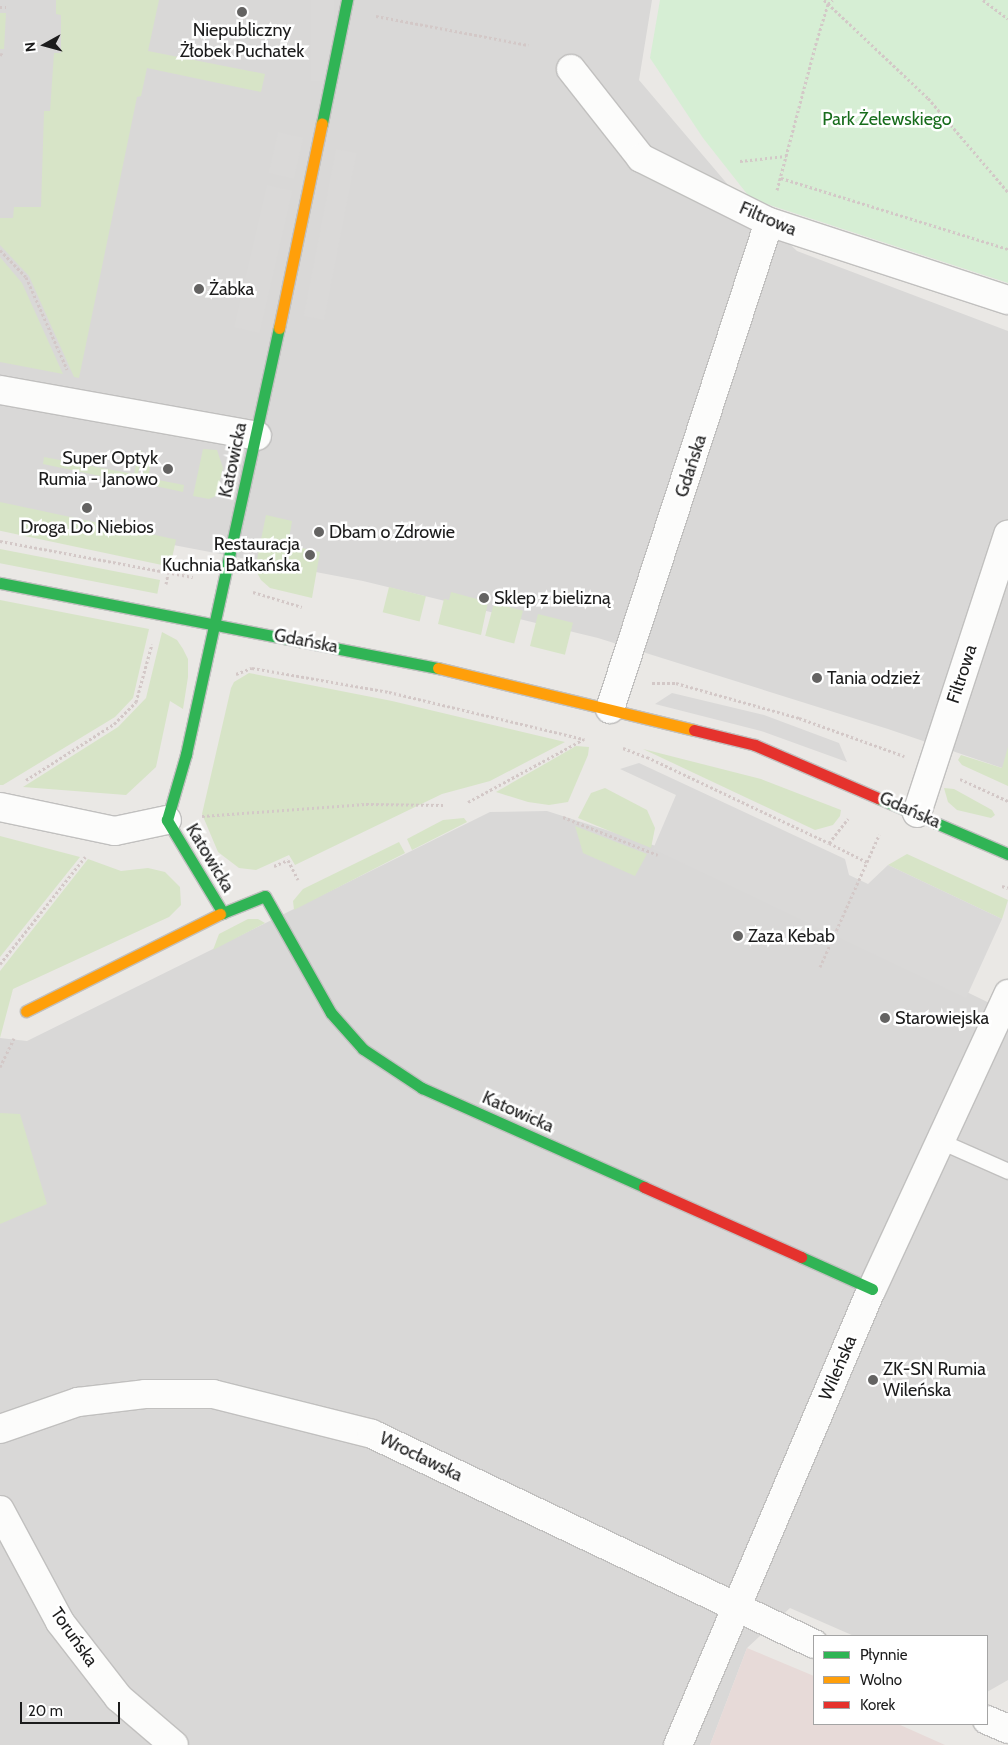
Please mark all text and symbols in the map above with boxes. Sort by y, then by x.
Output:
marker: Niepubliczny Żłobek Puchatek [236,6,248,18]
north arrow [20,20,70,70]
place label: Niepubliczny Żłobek Puchatek [180,20,304,62]
text: N [21,41,40,53]
park label: Park Żelewskiego [822,108,952,130]
street label: Filtrowa [736,197,800,241]
place label: Żabka [209,278,254,300]
marker: Żabka [193,283,205,295]
street label: Katowicka [215,421,251,499]
street label: Gdańska [671,432,711,500]
place label: Super Optyk Rumia - Janowo [38,448,158,490]
marker: Super Optyk Rumia - Janowo [162,463,174,475]
marker: Droga Do Niebios [81,502,93,514]
place label: Droga Do Niebios [20,516,154,538]
place label: Dbam o Zdrowie [329,521,455,543]
marker: Dbam o Zdrowie [313,526,325,538]
place label: Restauracja Kuchnia Bałkańska [162,534,300,576]
marker: Restauracja Kuchnia Bałkańska [304,549,316,561]
place label: Sklep z bielizną [494,587,611,609]
marker: Sklep z bielizną [478,592,490,604]
street label: Gdańska [272,624,340,658]
street label: Filtrowa [942,642,982,706]
place label: Tania odzież [827,667,921,689]
marker: Tania odzież [811,672,823,684]
street label: Gdańska [876,787,944,833]
street label: Katowicka [181,820,239,896]
place label: Zaza Kebab [748,925,835,947]
marker: Zaza Kebab [732,930,744,942]
place label: Starowiejska [895,1007,989,1029]
marker: Starowiejska [879,1012,891,1024]
street label: Katowicka [479,1087,557,1137]
street label: Wileńska [815,1332,861,1404]
place label: ZK-SN Rumia Wileńska [883,1359,986,1402]
marker: ZK-SN Rumia Wileńska [867,1374,879,1386]
street label: Wrocławska [376,1428,466,1486]
street label: Toruńska [46,1603,102,1671]
legend [813,1635,988,1725]
text: Płynnie [860,1646,907,1664]
text: Wolno [860,1671,902,1689]
scale bar [22,1692,122,1724]
text: Korek [860,1696,895,1714]
text: 20 m [28,1702,63,1720]

